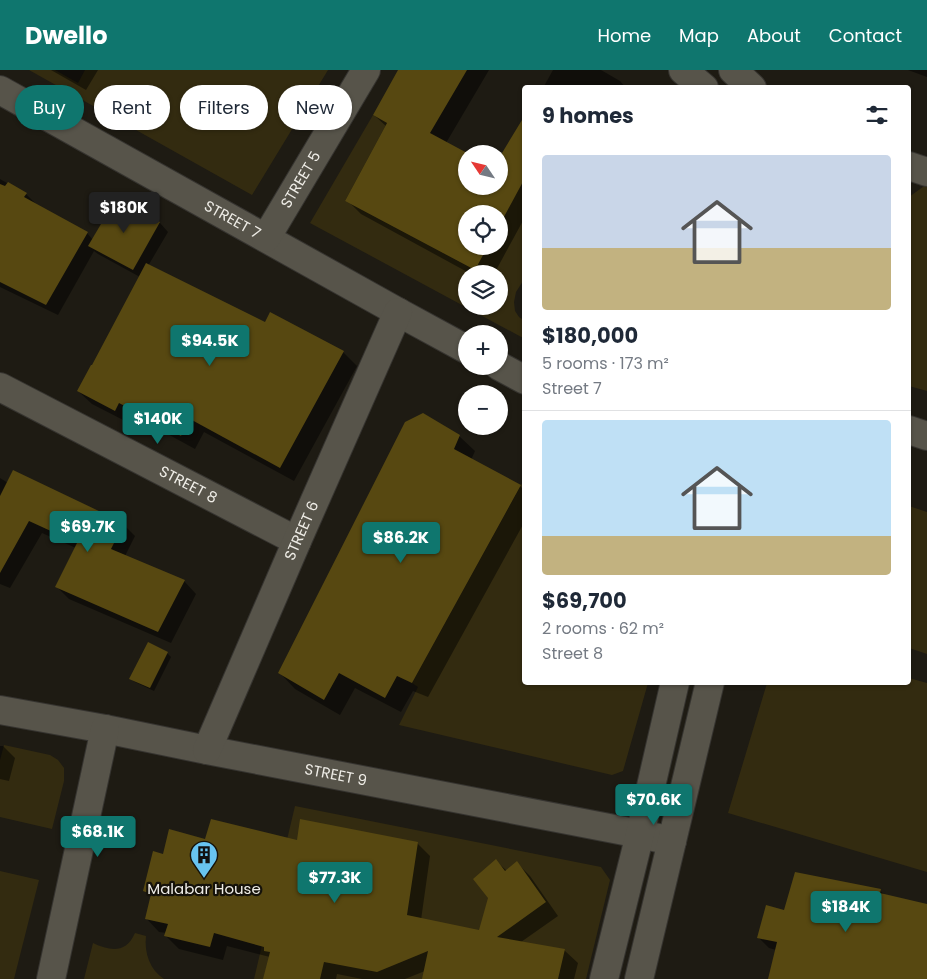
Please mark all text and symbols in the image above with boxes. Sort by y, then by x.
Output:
text: Dwello [25,19,107,52]
text: Home [597,23,651,48]
text: Map [679,23,719,48]
text: About [747,23,801,48]
text: Contact [829,23,902,48]
chip: Buy [15,85,84,130]
chip: Rent [94,85,170,130]
chip: Filters [180,85,268,130]
chip: New [278,85,352,130]
text: 9 homes [542,101,634,130]
icon: filters [863,101,891,129]
north arrow [458,145,508,195]
map controls [458,145,508,435]
street label: STREET 5 [275,147,325,212]
icon: home [672,187,762,277]
pin: $180K [89,191,159,234]
street label: STREET 7 [200,195,265,243]
text: $180K [100,196,148,219]
button: locate [458,205,508,255]
button: layers [458,265,508,315]
text: $180,000 [542,321,638,350]
pin: $94.5K [169,324,251,367]
button: + [458,325,508,375]
text: $94.5K [181,329,239,352]
text: 5 rooms · 173 m² [542,352,669,375]
text: Street 7 [542,377,602,400]
button: − [458,385,508,435]
pin: $140K [123,402,193,445]
text: $140K [134,407,182,430]
icon: home [672,453,762,543]
street label: STREET 8 [156,460,221,508]
street label: STREET 6 [279,497,324,563]
pin: $69.7K [47,510,129,553]
text: $69.7K [61,515,115,538]
pin: $86.2K [360,522,442,564]
text: $86.2K [373,526,429,549]
text: $69,700 [542,586,627,615]
text: 2 rooms · 62 m² [542,617,664,640]
text: Street 8 [542,642,603,665]
street label: STREET 9 [303,758,369,791]
pin: $70.6K [613,784,695,826]
text: $70.6K [626,788,682,811]
pin: $68.1K [57,816,139,858]
text: $68.1K [72,820,124,843]
building icon: Malabar House [189,840,219,879]
pin: $77.3K [294,862,376,904]
text: $77.3K [309,866,362,889]
place label: Malabar House [147,878,261,899]
pin: $184K [811,890,881,933]
text: $184K [822,895,870,918]

